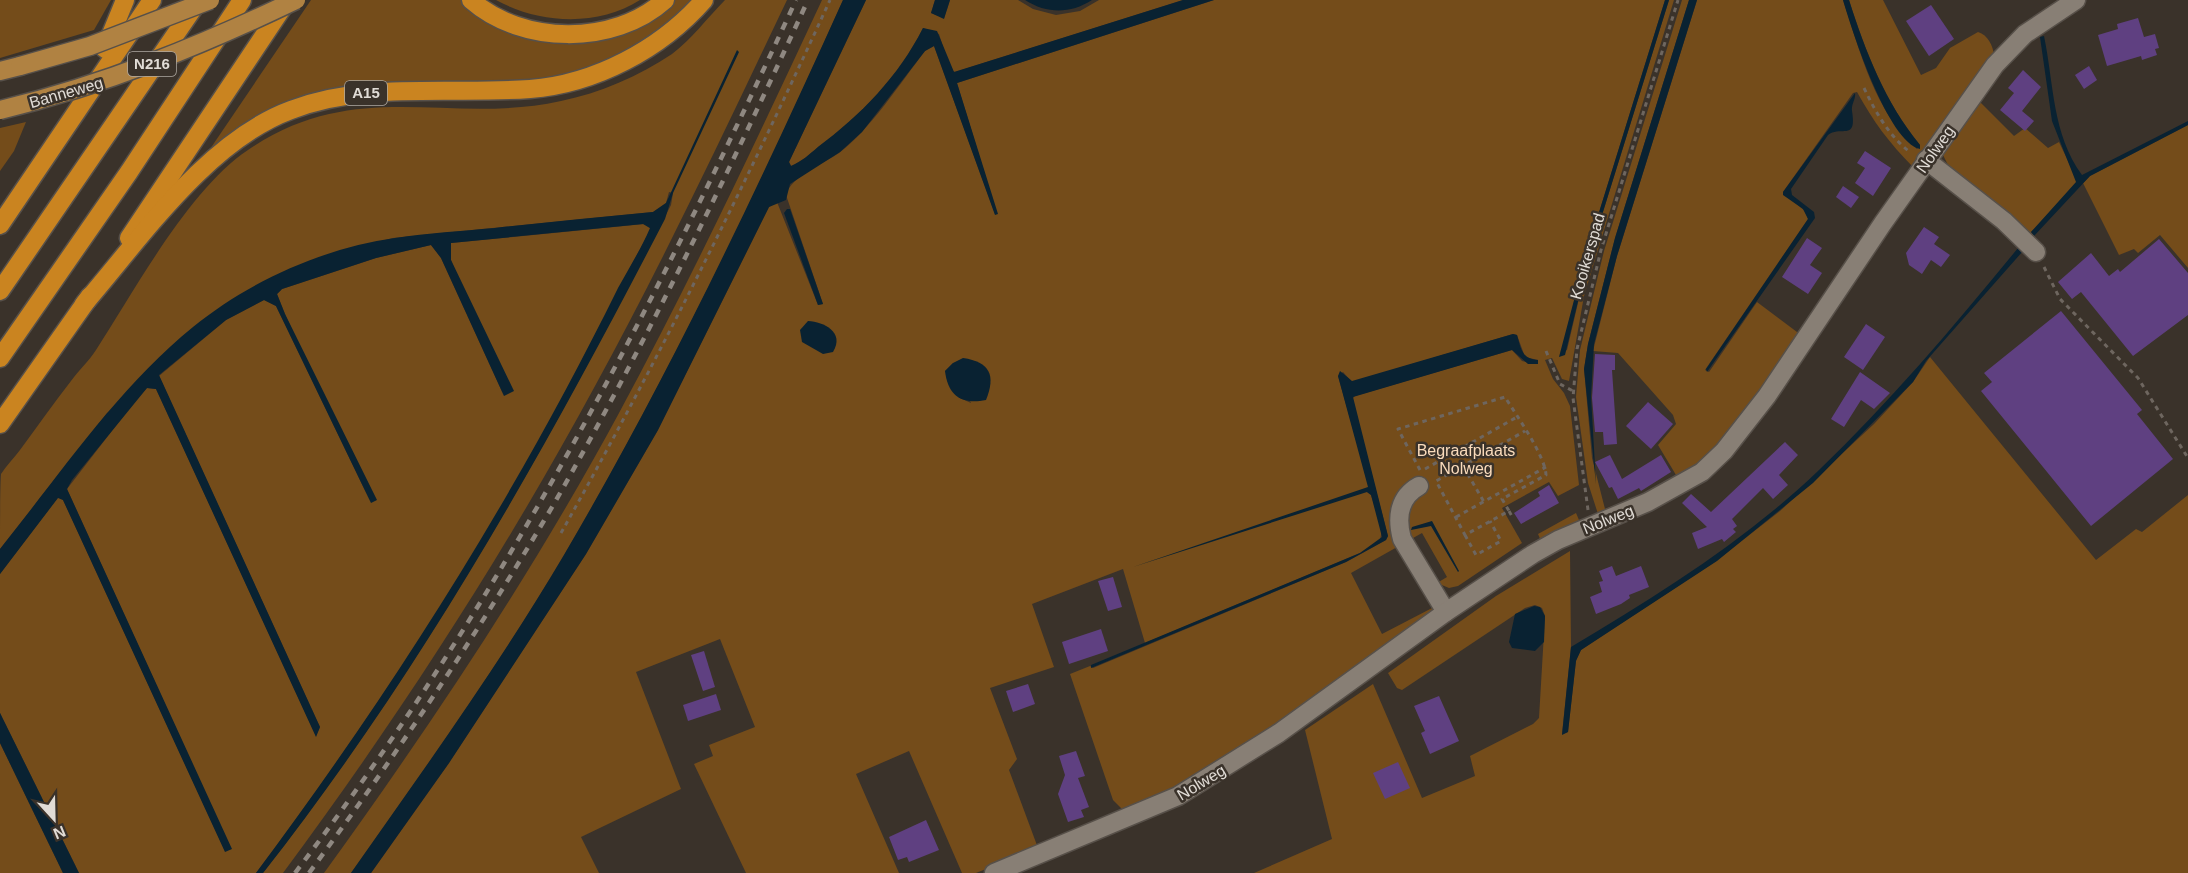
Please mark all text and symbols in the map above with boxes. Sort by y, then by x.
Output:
road number: N216 [128,52,176,76]
street label: Banneweg [27,74,105,111]
road number: A15 [345,81,387,105]
street label: Nolweg [1913,123,1958,176]
street label: Kooikerspad [1567,211,1608,301]
park label: Begraafplaats Nolweg [1417,442,1515,477]
street label: Nolweg [1580,502,1636,537]
street label: Nolweg [1174,761,1229,803]
north arrow [24,789,84,849]
text: N [51,822,68,842]

